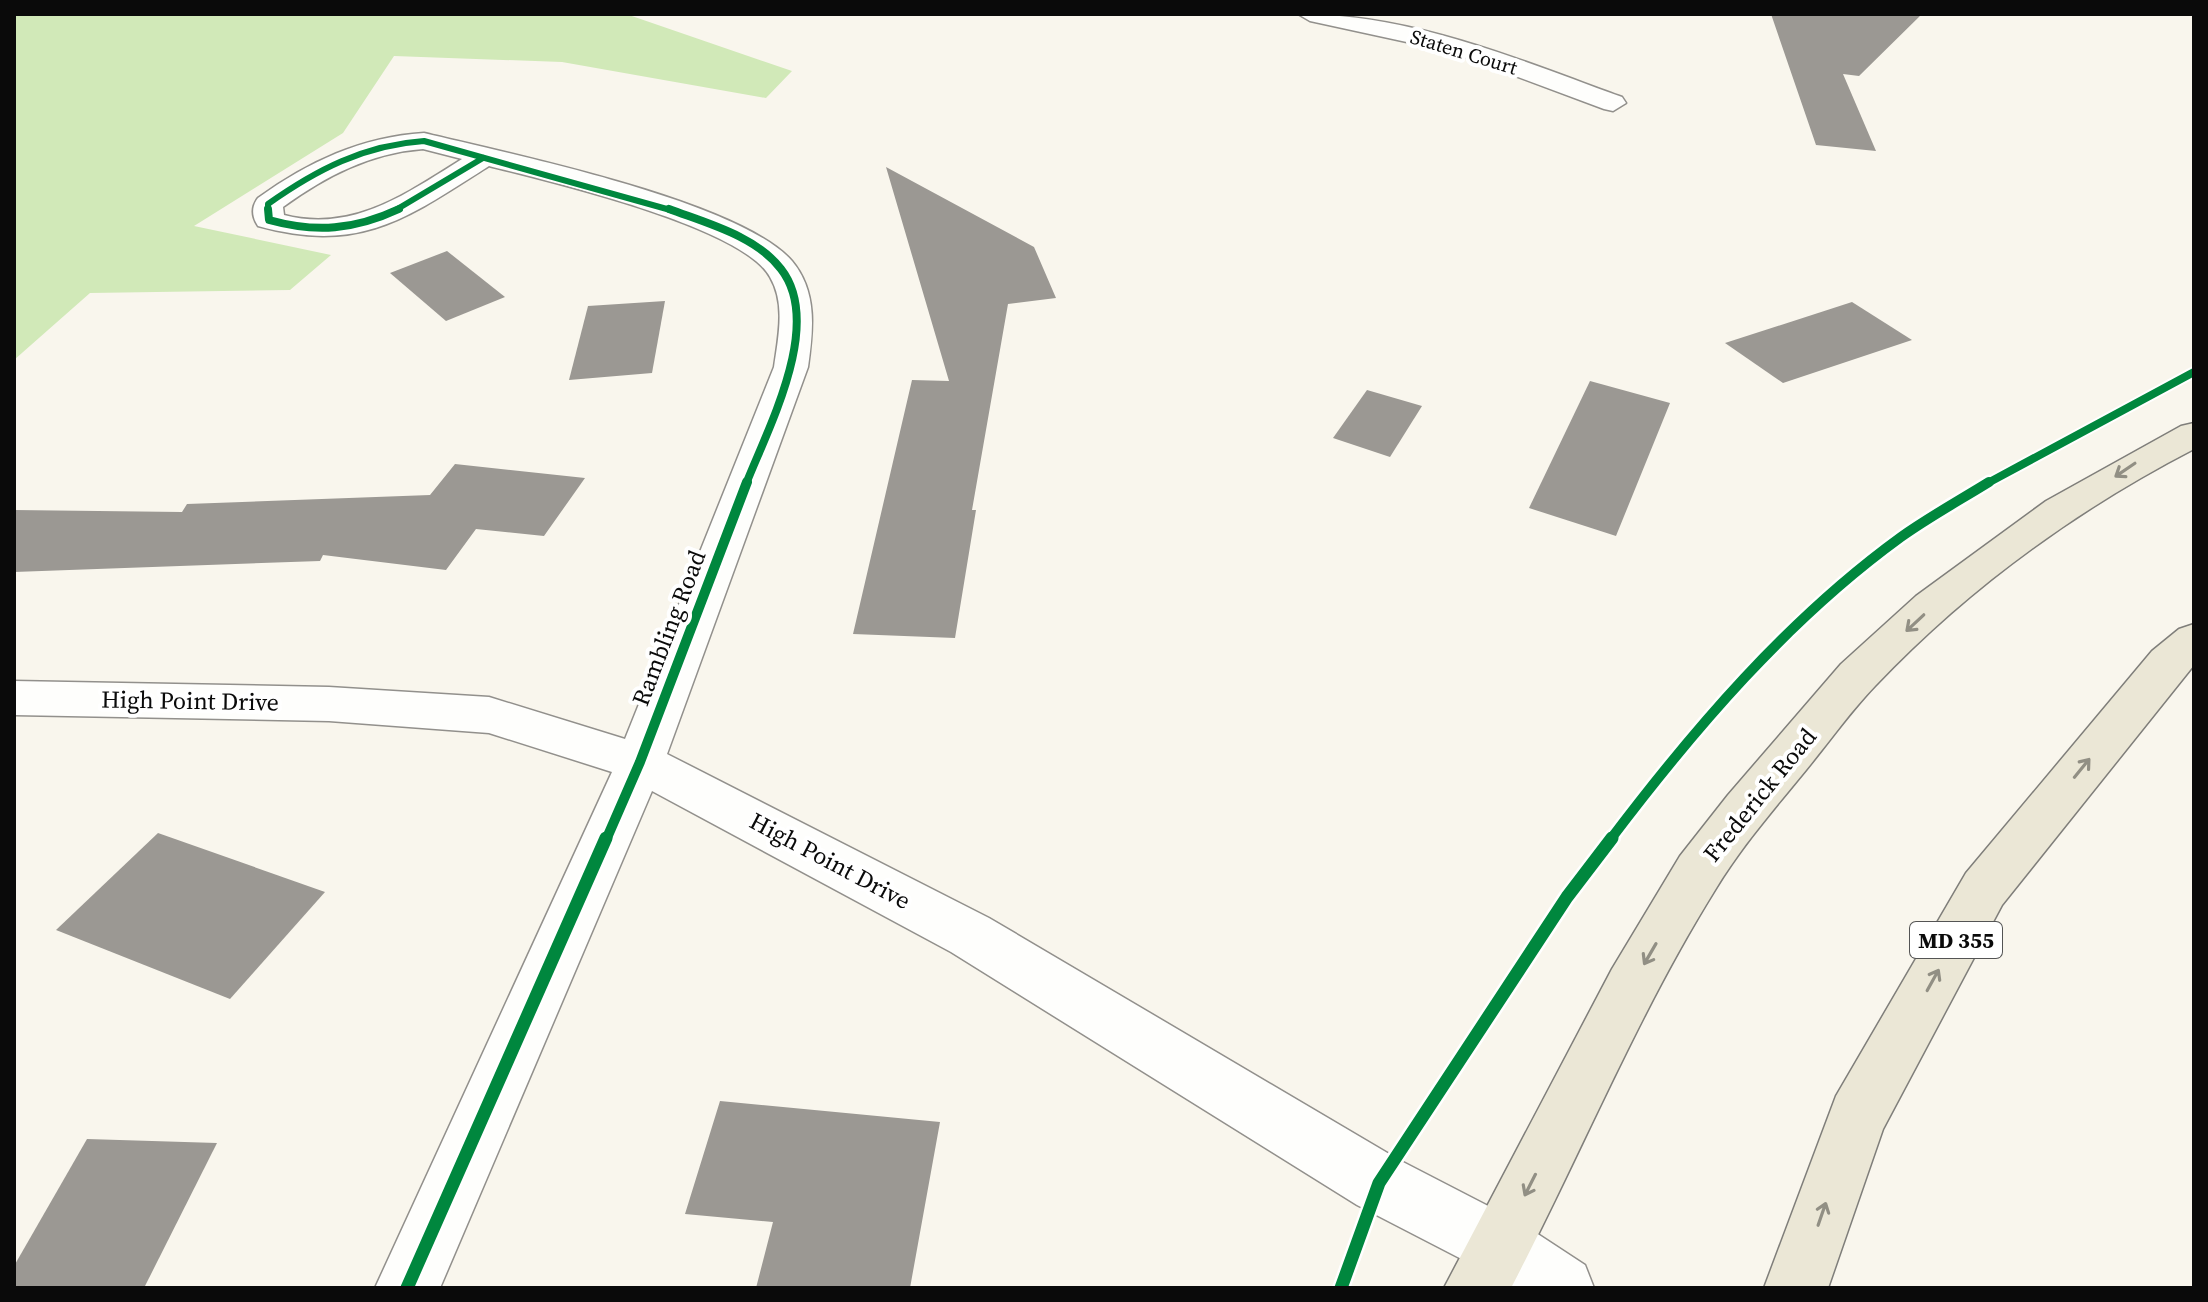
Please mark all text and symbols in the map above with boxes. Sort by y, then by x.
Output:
street label: Staten Court [1407,22,1521,82]
one-way arrow [2114,462,2136,478]
street label: Rambling Road [624,545,713,710]
one-way arrow [1905,613,1925,632]
street label: High Point Drive [101,682,279,719]
street label: Frederick Road [1695,721,1824,869]
one-way arrow [2073,759,2091,779]
street label: High Point Drive [744,804,917,917]
road number: MD 355 [1910,922,2002,958]
one-way arrow [1642,942,1657,966]
one-way arrow [1925,969,1941,992]
one-way arrow [1521,1173,1536,1196]
one-way arrow [1816,1202,1831,1227]

